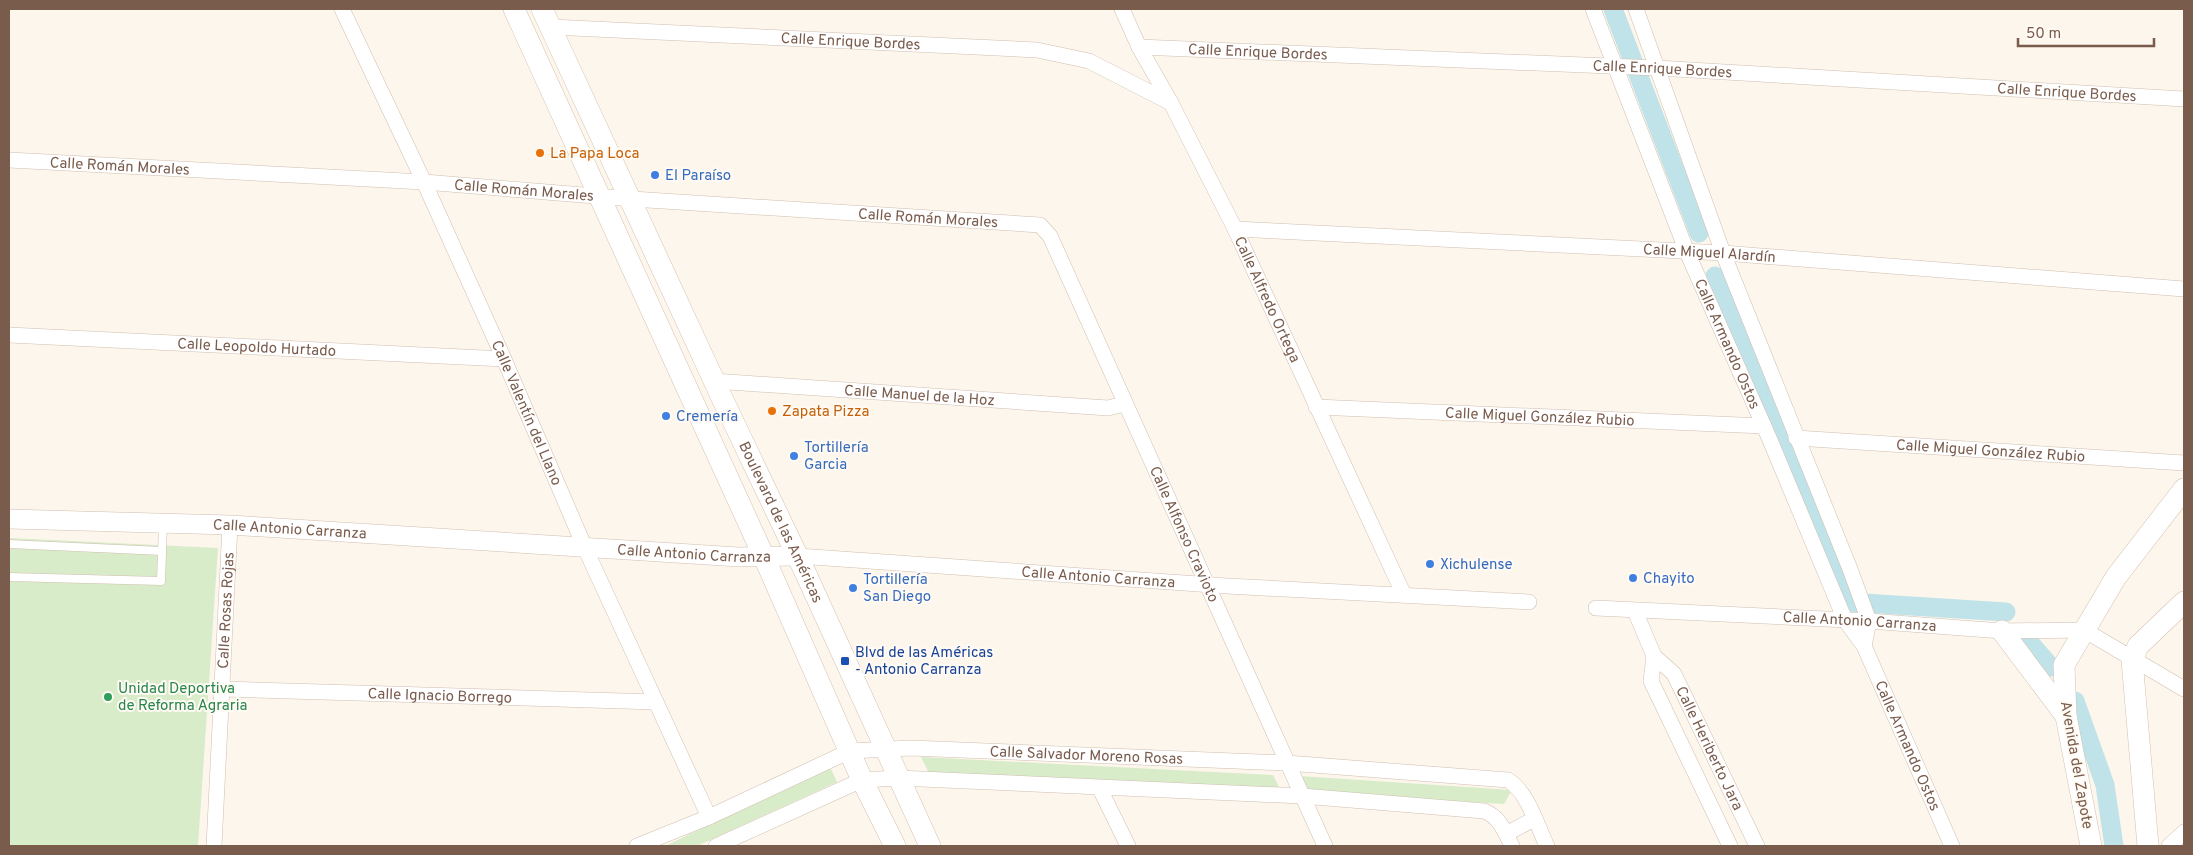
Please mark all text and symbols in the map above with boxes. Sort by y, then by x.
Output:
scale bar [2018,15,2154,47]
text: 50 m [2026,25,2061,44]
street label: Calle Enrique Bordes [780,30,921,55]
street label: Calle Enrique Bordes [1188,41,1328,66]
street label: Calle Enrique Bordes [1592,57,1733,83]
street label: Calle Enrique Bordes [1996,80,2137,107]
place label: La Papa Loca [550,145,639,164]
marker: La Papa Loca [534,147,546,159]
street label: Calle Román Morales [49,154,190,181]
place label: El Paraíso [665,167,731,186]
marker: El Paraíso [649,169,661,181]
street label: Calle Román Morales [453,176,595,207]
street label: Calle Román Morales [857,205,999,233]
street label: Calle Alfredo Ortega [1229,234,1304,366]
street label: Calle Miguel Alardín [1642,241,1776,268]
street label: Calle Armando Ostos [1689,276,1763,413]
street label: Calle Leopoldo Hurtado [177,335,337,362]
street label: Calle Valentín del Llano [486,338,565,489]
street label: Calle Manuel de la Hoz [843,382,995,411]
place label: Zapata Pizza [782,403,869,422]
street label: Calle Miguel González Rubio [1445,404,1635,432]
marker: Zapata Pizza [766,405,778,417]
place label: Cremería [676,408,738,427]
marker: Cremería [660,410,672,422]
street label: Calle Miguel González Rubio [1895,436,2086,468]
street label: Boulevard de las Américas [733,439,826,606]
place label: Tortillería Garcia [804,439,869,475]
marker: Tortillería Garcia [788,450,800,462]
street label: Calle Alfonso Cravioto [1144,464,1222,606]
street label: Calle Antonio Carranza [213,517,367,545]
street label: Calle Antonio Carranza [616,541,771,568]
street label: Calle Rosas Rojas [215,551,240,669]
place label: Xichulense [1440,556,1513,575]
marker: Xichulense [1424,558,1436,570]
street label: Calle Antonio Carranza [1021,564,1176,593]
place label: Chayito [1643,570,1695,589]
place label: Tortillería San Diego [863,571,931,607]
marker: Chayito [1627,572,1639,584]
marker: Tortillería San Diego [847,582,859,594]
street label: Calle Antonio Carranza [1782,609,1937,637]
place label: Blvd de las Américas - Antonio Carranza [855,644,993,680]
marker: Blvd de las Américas - Antonio Carranza [839,655,851,667]
street label: Calle Armando Ostos [1869,678,1943,814]
place label: Unidad Deportiva de Reforma Agraria [118,680,247,716]
street label: Calle Heriberto Jara [1670,684,1746,814]
street label: Calle Ignacio Borrego [367,685,512,709]
marker: Unidad Deportiva de Reforma Agraria [102,691,114,703]
street label: Avenida del Zapote [2055,700,2096,831]
street label: Calle Salvador Moreno Rosas [989,743,1184,770]

